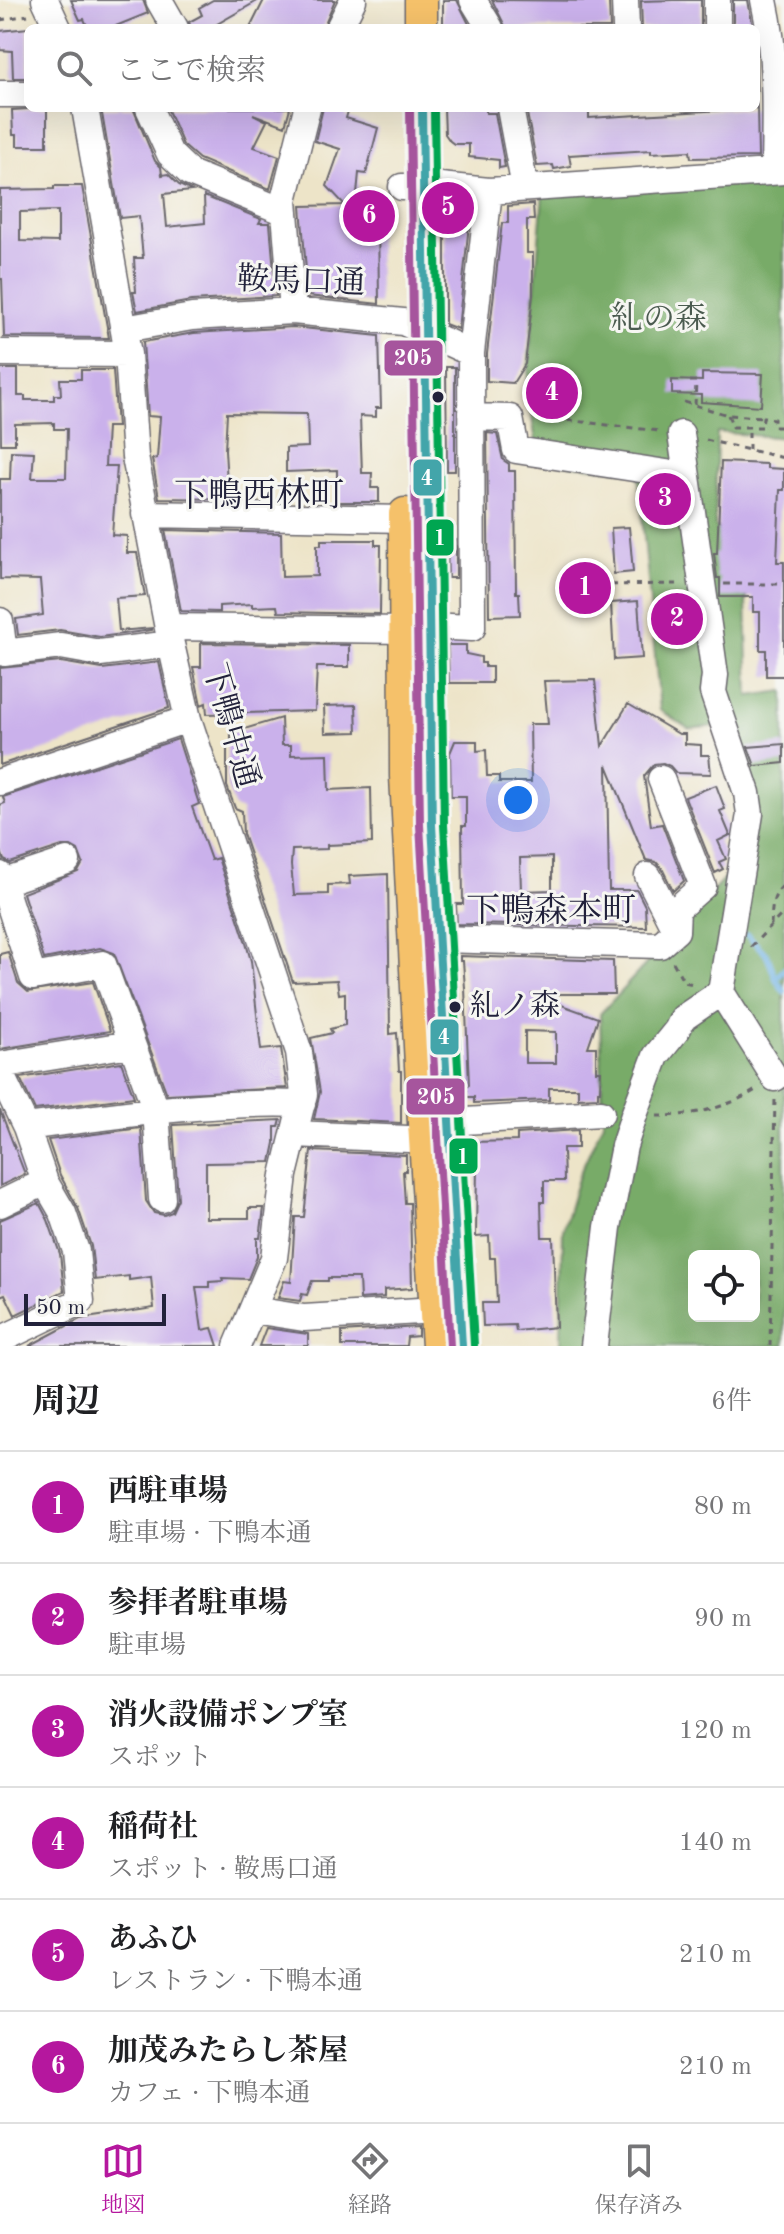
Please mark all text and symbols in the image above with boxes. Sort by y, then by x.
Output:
search box [24,24,760,112]
icon: search [52,46,96,90]
text: ここで検索 [116,57,266,87]
pin: 5 [422,178,474,238]
pin: 6 [343,186,395,246]
street label: 鞍馬口通 [236,262,366,301]
park label: 糺の森 [611,301,707,336]
line badge: 205 [383,339,444,377]
text: 205 [394,348,432,370]
pin: 4 [526,363,578,423]
unlabelled marker [430,389,446,405]
line badge: 4 [412,458,443,497]
text: 4 [421,468,433,490]
pin: 3 [639,469,691,529]
district label: 下鴨西林町 [174,477,344,514]
line badge: 1 [425,518,455,557]
text: 1 [434,528,446,550]
pin: 1 [559,558,611,618]
pin: 2 [651,589,703,649]
street label: 下鴨中通 [196,659,265,792]
your location [498,780,538,820]
district label: 下鴨森本町 [466,892,636,929]
place label: 糺ノ森 [470,989,560,1022]
marker: 糺ノ森 [447,999,463,1015]
line badge: 4 [429,1018,460,1056]
text: 4 [438,1027,450,1049]
line badge: 205 [405,1077,466,1116]
text: 205 [417,1087,455,1109]
line badge: 1 [448,1137,479,1175]
text: 1 [457,1147,469,1169]
map controls [688,1250,760,1322]
button: locate [688,1250,760,1322]
scale bar [24,1290,166,1326]
text: 50 m [36,1297,85,1319]
text: 周辺 [32,1386,100,1420]
text: 6件 [711,1389,752,1415]
text: 西駐車場 [108,1477,228,1507]
text: 1 [50,1494,66,1520]
text: 80 m [694,1494,752,1520]
text: 駐車場 · 下鴨本通 [108,1521,312,1547]
text: 参拝者駐車場 [108,1589,288,1619]
text: 2 [50,1606,66,1632]
text: 90 m [694,1606,752,1632]
text: 駐車場 [108,1633,186,1659]
text: 消火設備ポンプ室 [108,1701,348,1731]
text: 3 [50,1718,66,1744]
text: 120 m [679,1718,752,1744]
text: スポット [108,1745,212,1771]
text: 稲荷社 [108,1813,198,1843]
text: 4 [50,1830,66,1856]
text: 140 m [679,1830,752,1856]
text: スポット · 鞍馬口通 [108,1857,338,1883]
text: あふひ [108,1925,198,1955]
text: 5 [50,1942,66,1968]
text: 210 m [679,1942,752,1968]
text: レストラン · 下鴨本通 [108,1969,363,1995]
text: 加茂みたらし茶屋 [108,2037,348,2067]
text: 6 [50,2054,66,2080]
text: 210 m [679,2054,752,2080]
text: カフェ · 下鴨本通 [108,2081,311,2107]
tab: 地図 [101,2139,145,2220]
tab: 経路 [348,2139,392,2220]
tab: 保存済み [595,2139,683,2220]

